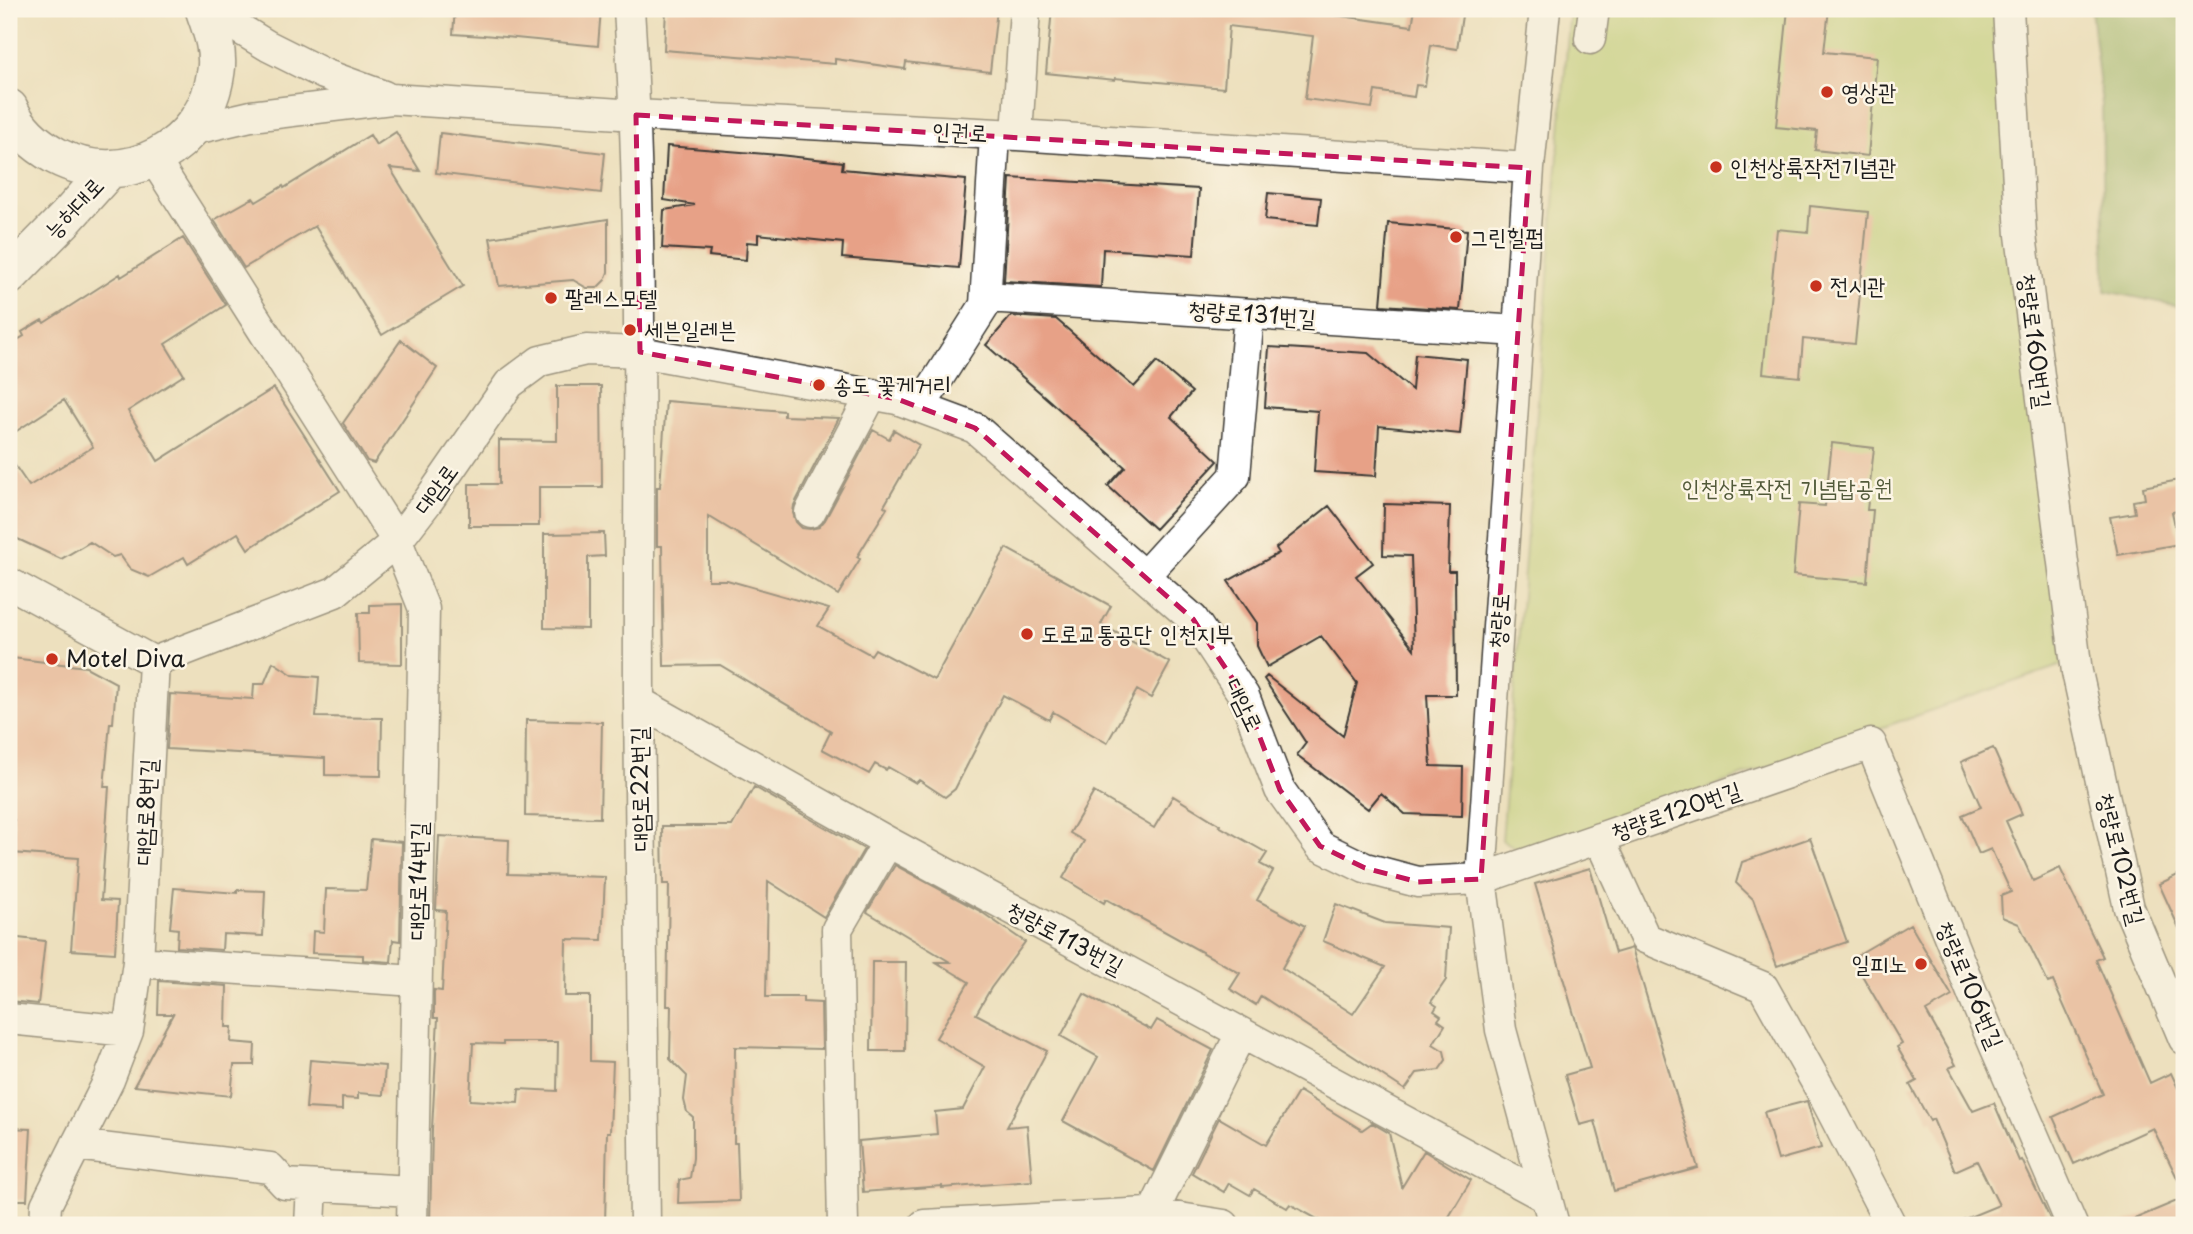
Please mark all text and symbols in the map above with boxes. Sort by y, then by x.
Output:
place label: 영상관 [1841,73,1897,108]
marker: 영상관 [1819,84,1835,100]
street label: 인권로 [931,112,989,149]
place label: 인천상륙작전기념관 [1730,148,1897,183]
marker: 인천상륙작전기념관 [1708,159,1724,175]
street label: 능허대로 [35,168,111,246]
place label: 그린힐펍 [1470,218,1544,253]
marker: 그린힐펍 [1448,229,1464,245]
place label: 전시관 [1830,267,1886,302]
street label: 청량로160번길 [2011,271,2062,410]
marker: 전시관 [1808,278,1824,294]
place label: 팔레스모텔 [565,279,658,314]
marker: 팔레스모텔 [543,290,559,306]
street label: 청량로131번길 [1187,291,1317,334]
place label: 세븐일레븐 [644,311,737,346]
marker: 세븐일레븐 [622,322,638,338]
place label: 송도 꽃게거리 [833,366,952,401]
marker: 송도 꽃게거리 [811,377,827,393]
street label: 대암로 [404,455,465,521]
park label: 인천상륙작전 기념탑공원 [1681,469,1893,504]
street label: 청량로 [1478,592,1517,650]
place label: 도로교통공단 인천지부 [1041,615,1234,650]
marker: 도로교통공단 인천지부 [1019,626,1035,642]
place label: Motel Diva [66,640,185,675]
marker: Motel Diva [44,651,60,667]
street label: 대암로 [1217,672,1273,737]
street label: 대암로22번길 [620,726,657,852]
street label: 대암로8번길 [124,758,165,866]
street label: 청량로120번길 [1606,771,1745,848]
street label: 청량로102번길 [2089,789,2156,929]
street label: 대암로14번길 [398,822,435,940]
street label: 청량로113번길 [1001,891,1131,982]
street label: 청량로106번길 [1929,915,2014,1054]
place label: 일피노 [1851,945,1907,980]
marker: 일피노 [1913,956,1929,972]

